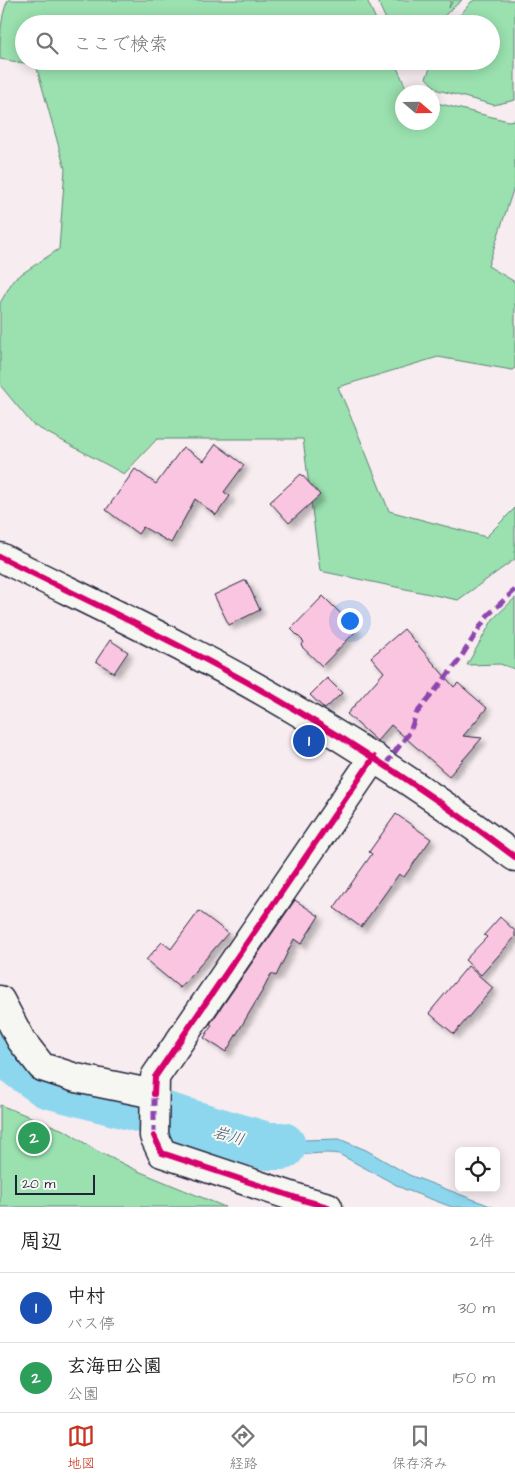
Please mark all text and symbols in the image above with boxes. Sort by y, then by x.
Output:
search box [15,15,500,70]
icon: search [33,29,61,57]
text: ここで検索 [73,31,168,58]
north arrow [395,85,440,130]
your location [337,608,363,634]
pin: 1 [293,722,325,760]
pin: 2 [18,1119,50,1157]
water label: 岩川 [210,1121,247,1151]
map controls [455,1147,500,1192]
button: locate [455,1147,500,1192]
scale bar [15,1172,95,1195]
text: 20 m [22,1174,55,1194]
text: 周辺 [20,1227,62,1256]
text: 2件 [470,1230,495,1252]
text: 中村 [67,1283,105,1310]
text: 1 [35,1297,37,1319]
text: 30 m [458,1297,495,1319]
text: バス停 [67,1313,115,1335]
text: 玄海田公園 [67,1353,162,1380]
text: 2 [31,1367,41,1389]
text: 150 m [453,1367,495,1389]
text: 公園 [67,1383,99,1405]
tab: 地図 [67,1422,95,1474]
tab: 経路 [229,1422,257,1474]
tab: 保存済み [392,1422,448,1474]

